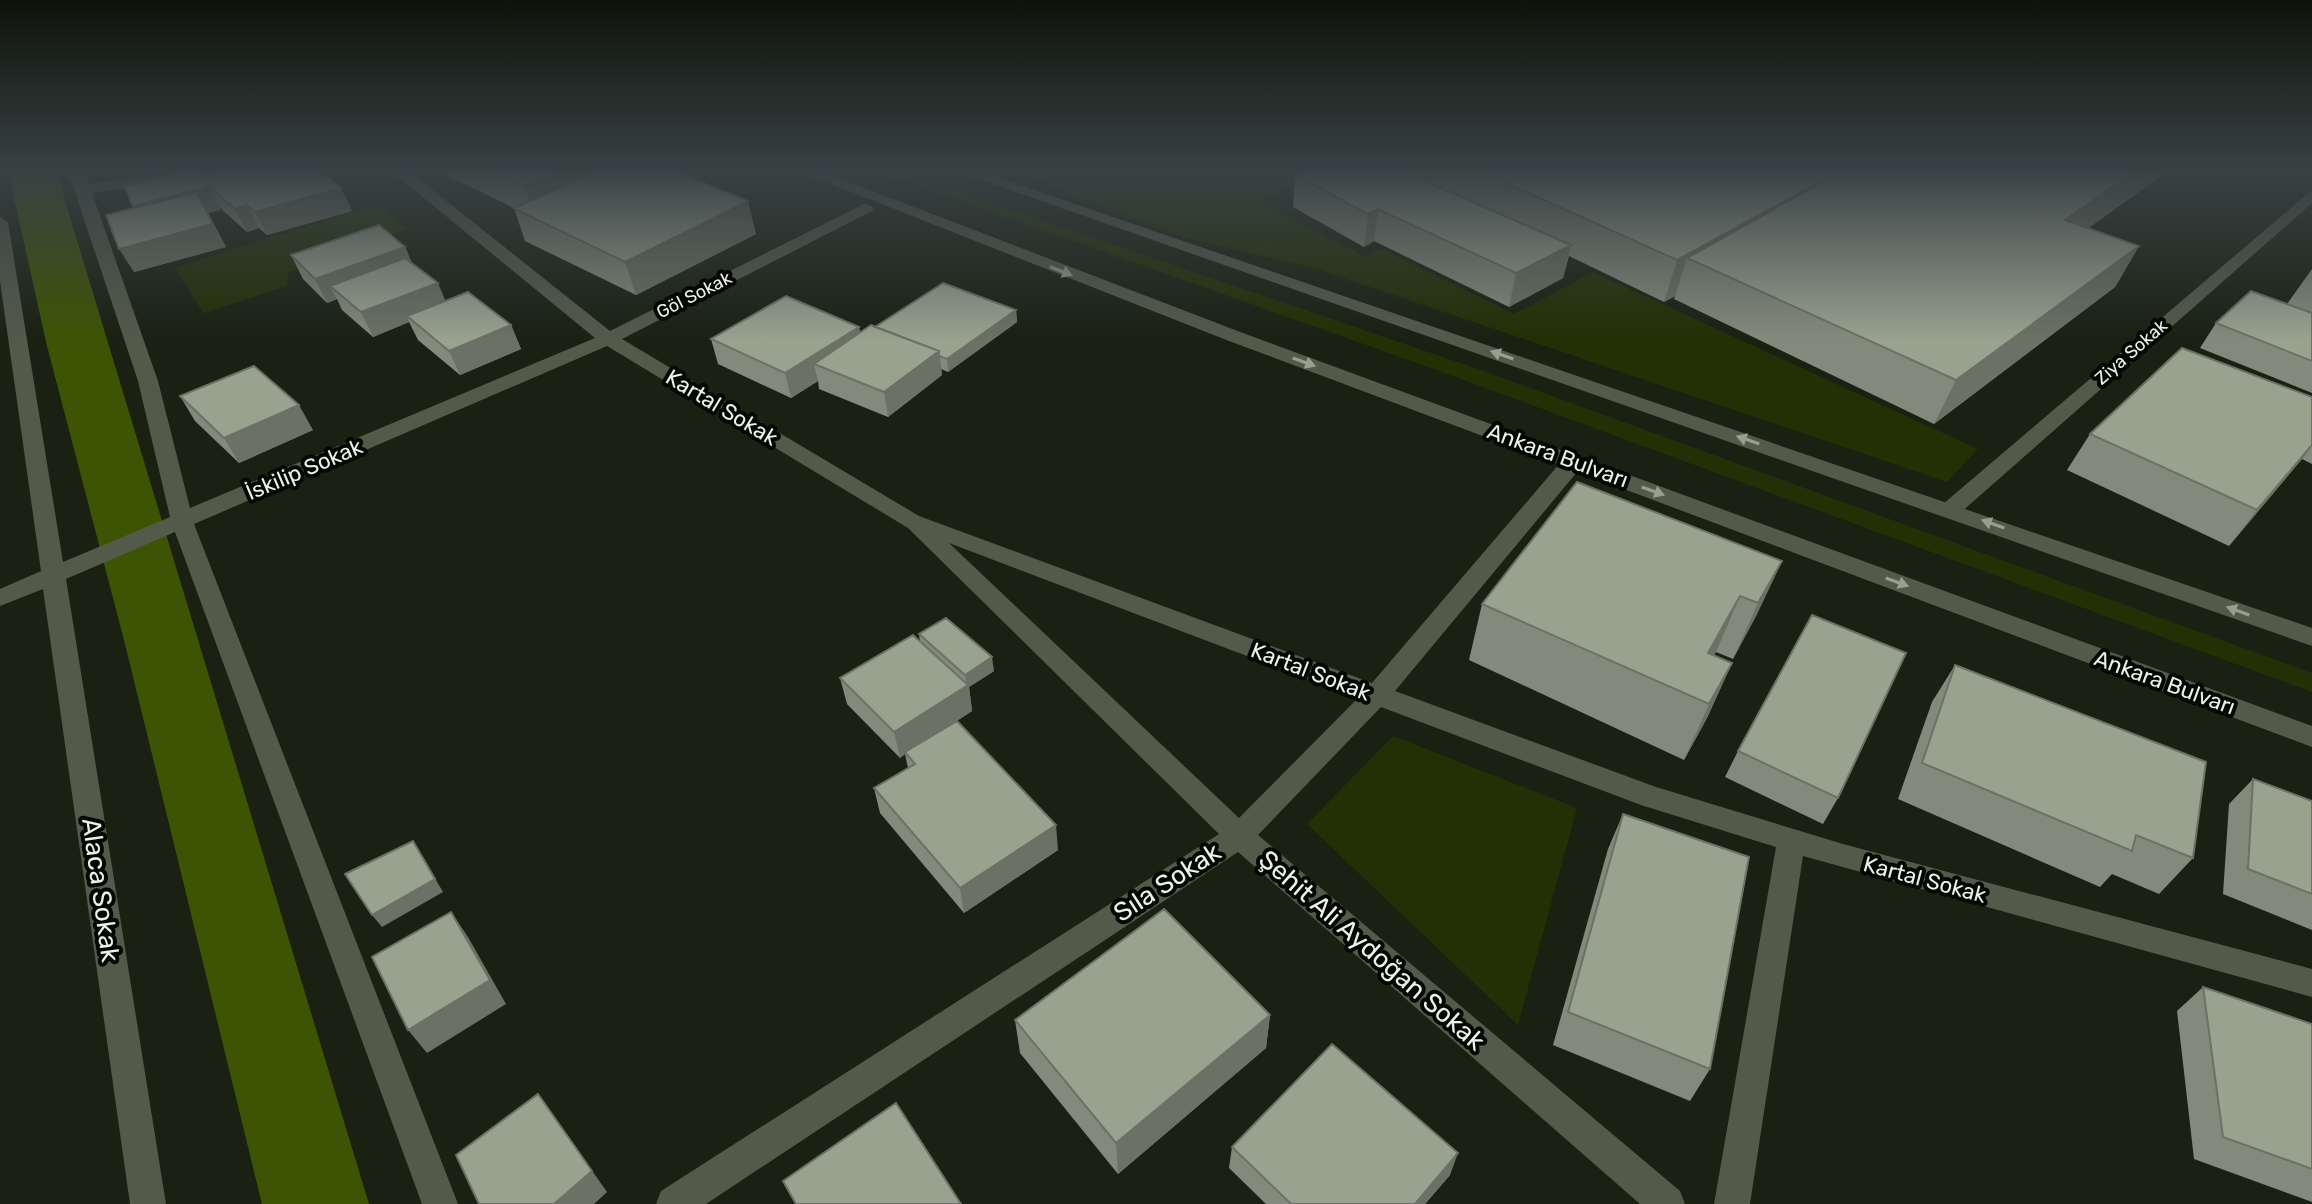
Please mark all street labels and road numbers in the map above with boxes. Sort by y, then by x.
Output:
street label: Göl Sokak [653,266,736,323]
street label: Ziya Sokak [2090,314,2172,389]
street label: Kartal Sokak [661,363,783,452]
street label: Ankara Bulvarı [1484,417,1632,493]
street label: İskilip Sokak [242,433,367,506]
street label: Kartal Sokak [1247,636,1375,707]
street label: Ankara Bulvarı [2091,644,2239,720]
street label: Alaca Sokak [75,816,126,965]
street label: Sıla Sokak [1108,836,1227,929]
street label: Şehit Ali Aydoğan Sokak [1252,844,1491,1057]
street label: Kartal Sokak [1861,850,1990,909]

